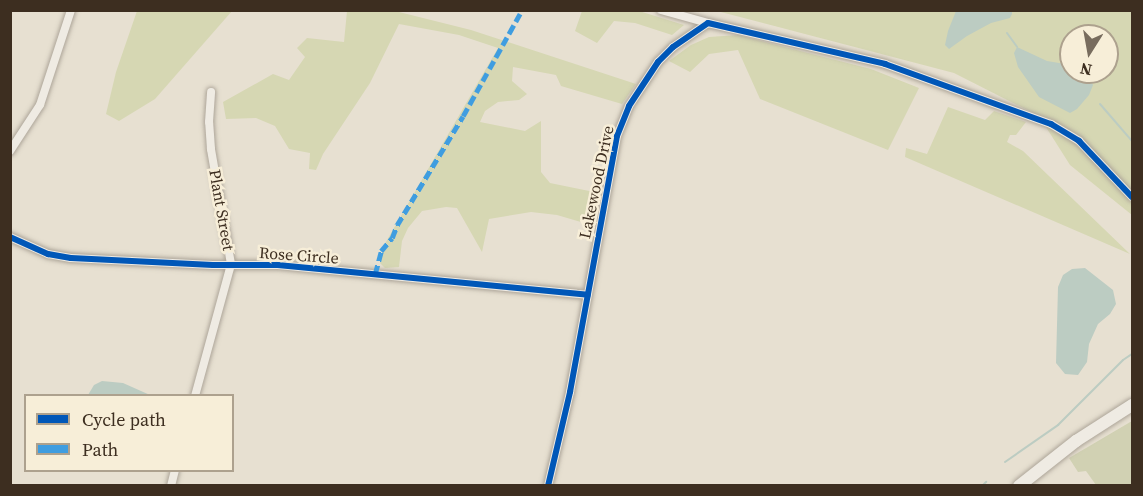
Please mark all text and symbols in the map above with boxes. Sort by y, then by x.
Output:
north arrow [1059,24,1119,84]
text: N [1078,58,1094,82]
street label: Lakewood Drive [575,124,617,240]
street label: Plant Street [205,168,239,252]
street label: Rose Circle [258,243,340,267]
legend [24,394,234,472]
text: Cycle path [82,407,166,432]
text: Path [82,437,118,462]

